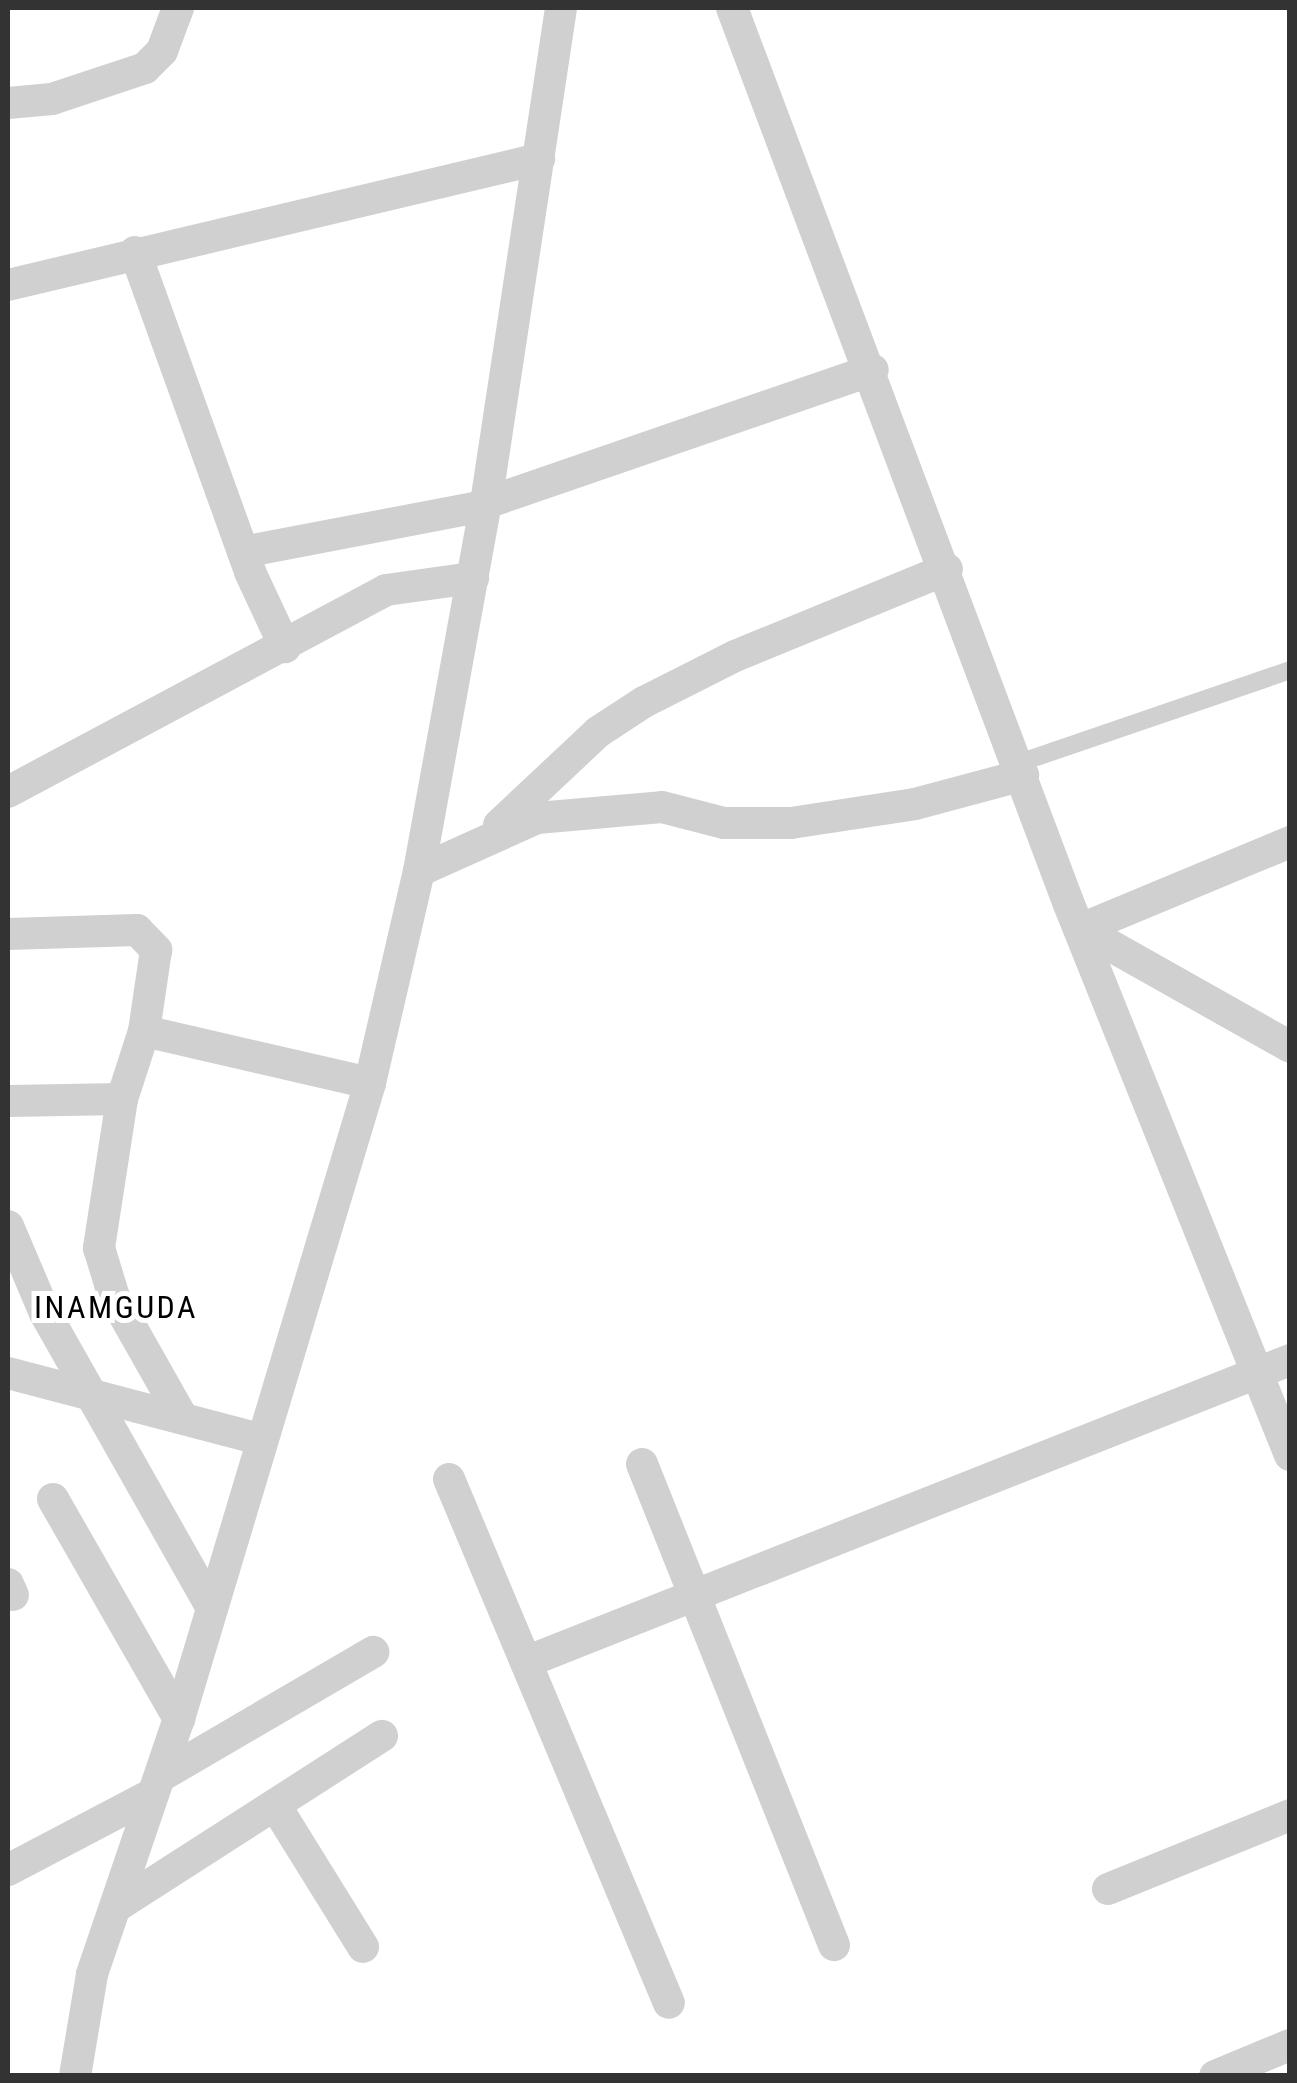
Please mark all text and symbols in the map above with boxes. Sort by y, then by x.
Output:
district label: INAMGUDA [34,1288,198,1326]

